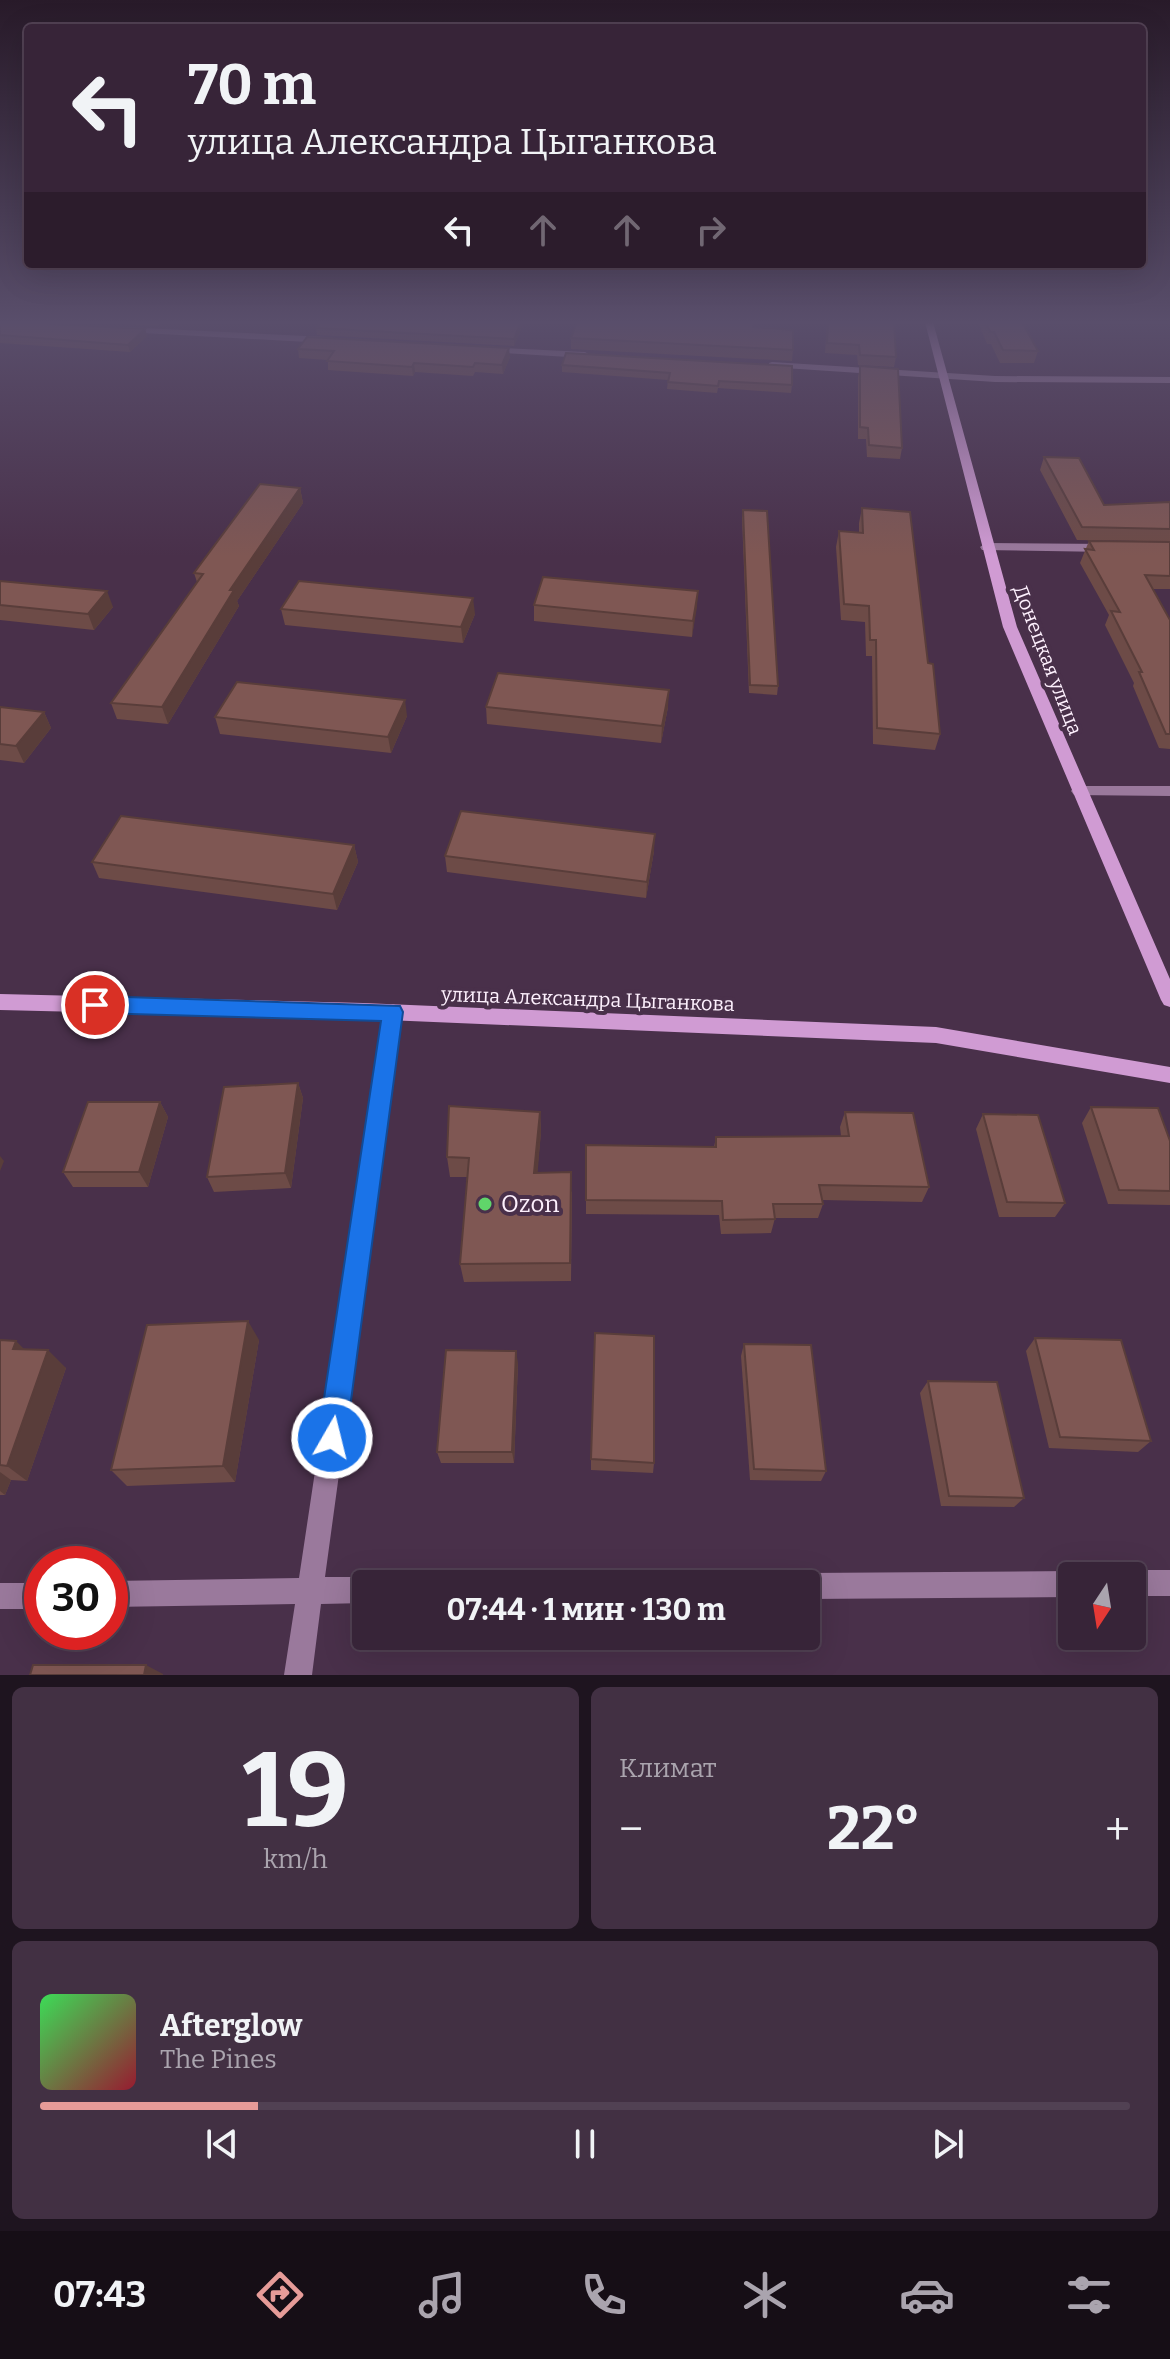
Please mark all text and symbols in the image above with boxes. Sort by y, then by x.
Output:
text: 70 m [188,52,316,119]
icon: left [56,56,160,160]
text: улица Александра Цыганкова [188,120,717,164]
icon: left [437,208,481,252]
icon: ahead [521,208,565,252]
icon: ahead [605,208,649,252]
icon: right [689,208,733,252]
street label: Донецкая улица [1008,582,1088,738]
pin [61,971,129,1039]
street label: улица Александра Цыганкова [440,982,735,1016]
icon: arrive [73,983,117,1027]
place label: Ozon [501,1190,559,1218]
marker: Ozon [476,1195,494,1213]
position arrow [290,1396,374,1480]
speed limit sign: 30 [24,1546,128,1650]
north arrow [1058,1562,1146,1650]
map controls [1058,1562,1146,1650]
text: 07:44 · 1 мин · 130 m [446,1592,726,1628]
text: 19 [242,1729,349,1854]
text: Климат [619,1753,716,1784]
text: 22° [827,1793,921,1865]
text: − [619,1803,643,1856]
text: + [1105,1803,1130,1856]
text: km/h [263,1844,328,1875]
text: Afterglow [160,2008,302,2044]
text: The Pines [160,2044,277,2075]
icon: previous [200,2122,244,2166]
icon: pause [563,2122,607,2166]
icon: next [926,2122,970,2166]
icon: directions [252,2267,308,2323]
icon: music [414,2267,470,2323]
icon: phone [576,2267,632,2323]
icon: climate [737,2267,793,2323]
icon: car [899,2267,955,2323]
icon: filters [1061,2267,1117,2323]
text: 07:43 [53,2273,146,2317]

